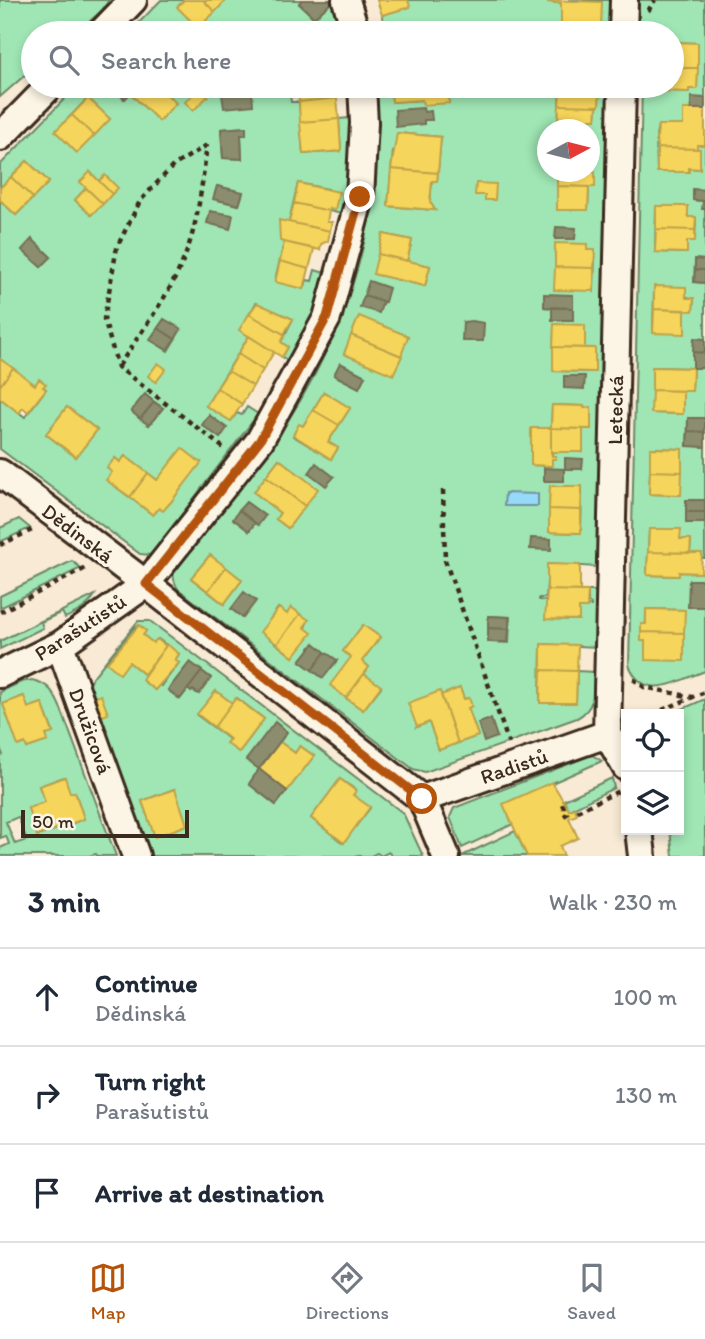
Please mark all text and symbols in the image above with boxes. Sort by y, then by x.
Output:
search box [21,21,684,98]
icon: search [45,41,83,79]
text: Search here [101,44,231,76]
north arrow [537,119,600,182]
route end [344,181,375,212]
street label: Letecká [602,375,628,445]
street label: Dědinská [37,498,119,568]
street label: Parašutistů [30,588,131,666]
street label: Družicová [64,685,118,778]
map controls [621,709,684,835]
button: locate [621,709,684,772]
street label: Radistů [477,743,551,789]
button: layers [621,772,684,835]
route start [406,783,437,814]
scale bar [21,807,189,839]
text: 50 m [32,810,74,833]
text: 3 min [28,883,100,920]
text: Walk · 230 m [549,888,677,916]
text: Continue [95,967,198,999]
icon: ahead [28,978,66,1016]
text: 100 m [613,983,677,1011]
text: Dědinská [95,999,186,1027]
text: Turn right [95,1065,206,1097]
icon: right [28,1076,66,1114]
text: 130 m [615,1081,677,1109]
text: Parašutistů [95,1097,209,1125]
icon: arrive [28,1174,66,1212]
text: Arrive at destination [95,1177,324,1209]
tab: Map [89,1259,127,1324]
tab: Directions [305,1259,389,1324]
tab: Saved [567,1259,616,1324]

